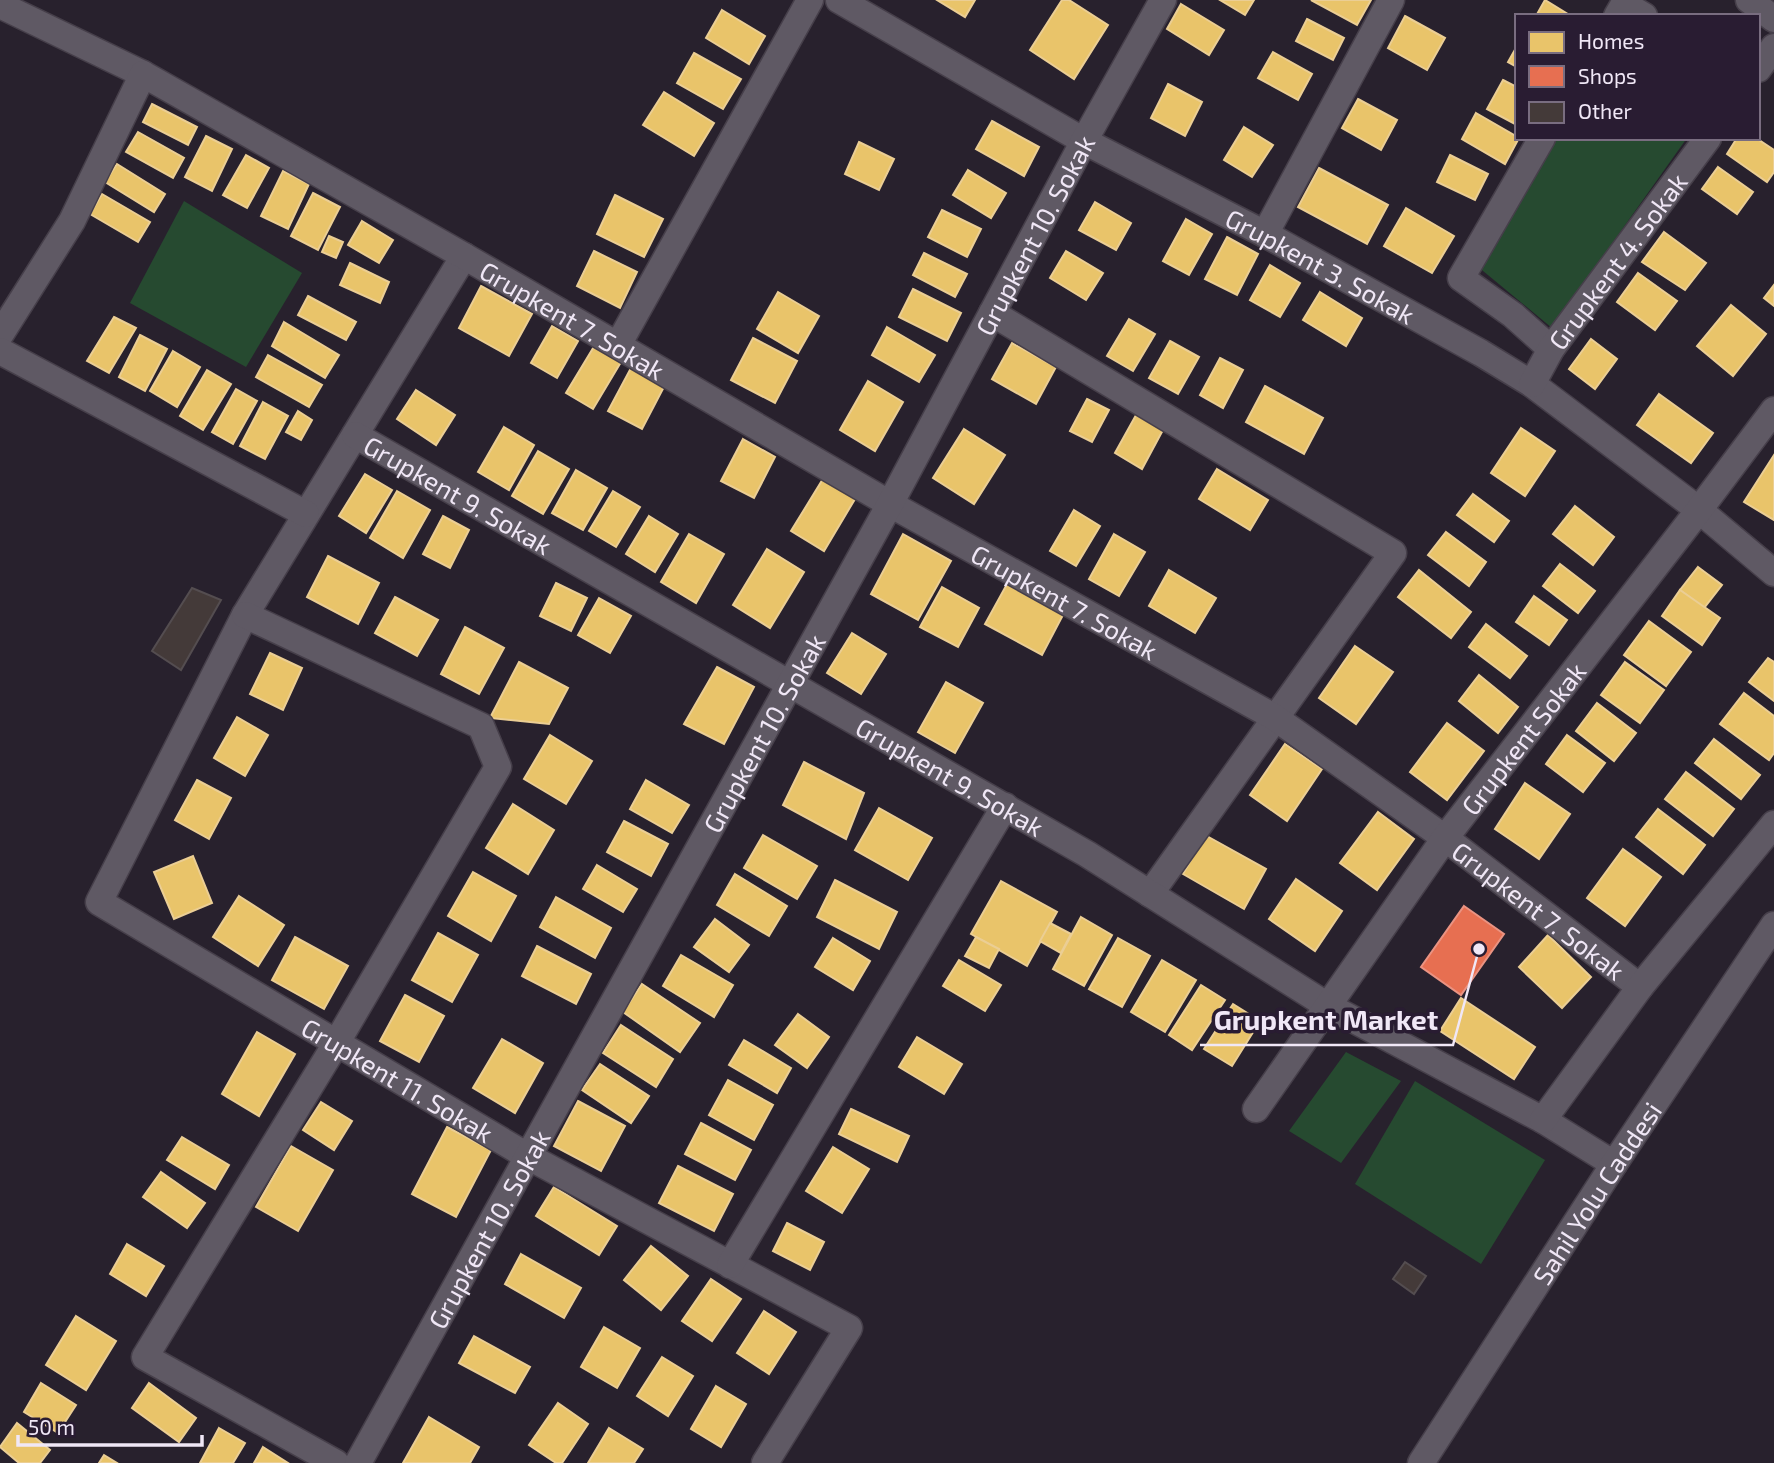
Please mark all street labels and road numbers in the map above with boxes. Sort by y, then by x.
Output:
street label: Grupkent 10. Sokak [968,129,1100,340]
street label: Grupkent 4. Sokak [1541,166,1693,355]
street label: Grupkent 3. Sokak [1221,201,1421,329]
street label: Grupkent 7. Sokak [475,254,671,385]
street label: Grupkent 9. Sokak [359,428,558,560]
street label: Grupkent 7. Sokak [966,537,1164,665]
street label: Grupkent 10. Sokak [696,628,831,838]
street label: Grupkent Sokak [1454,655,1591,820]
street label: Grupkent 9. Sokak [851,710,1050,842]
street label: Grupkent 7. Sokak [1447,834,1631,985]
street label: Grupkent 11. Sokak [297,1011,499,1148]
street label: Sahil Yolu Caddesi [1525,1096,1667,1290]
street label: Grupkent 10. Sokak [421,1124,555,1333]

